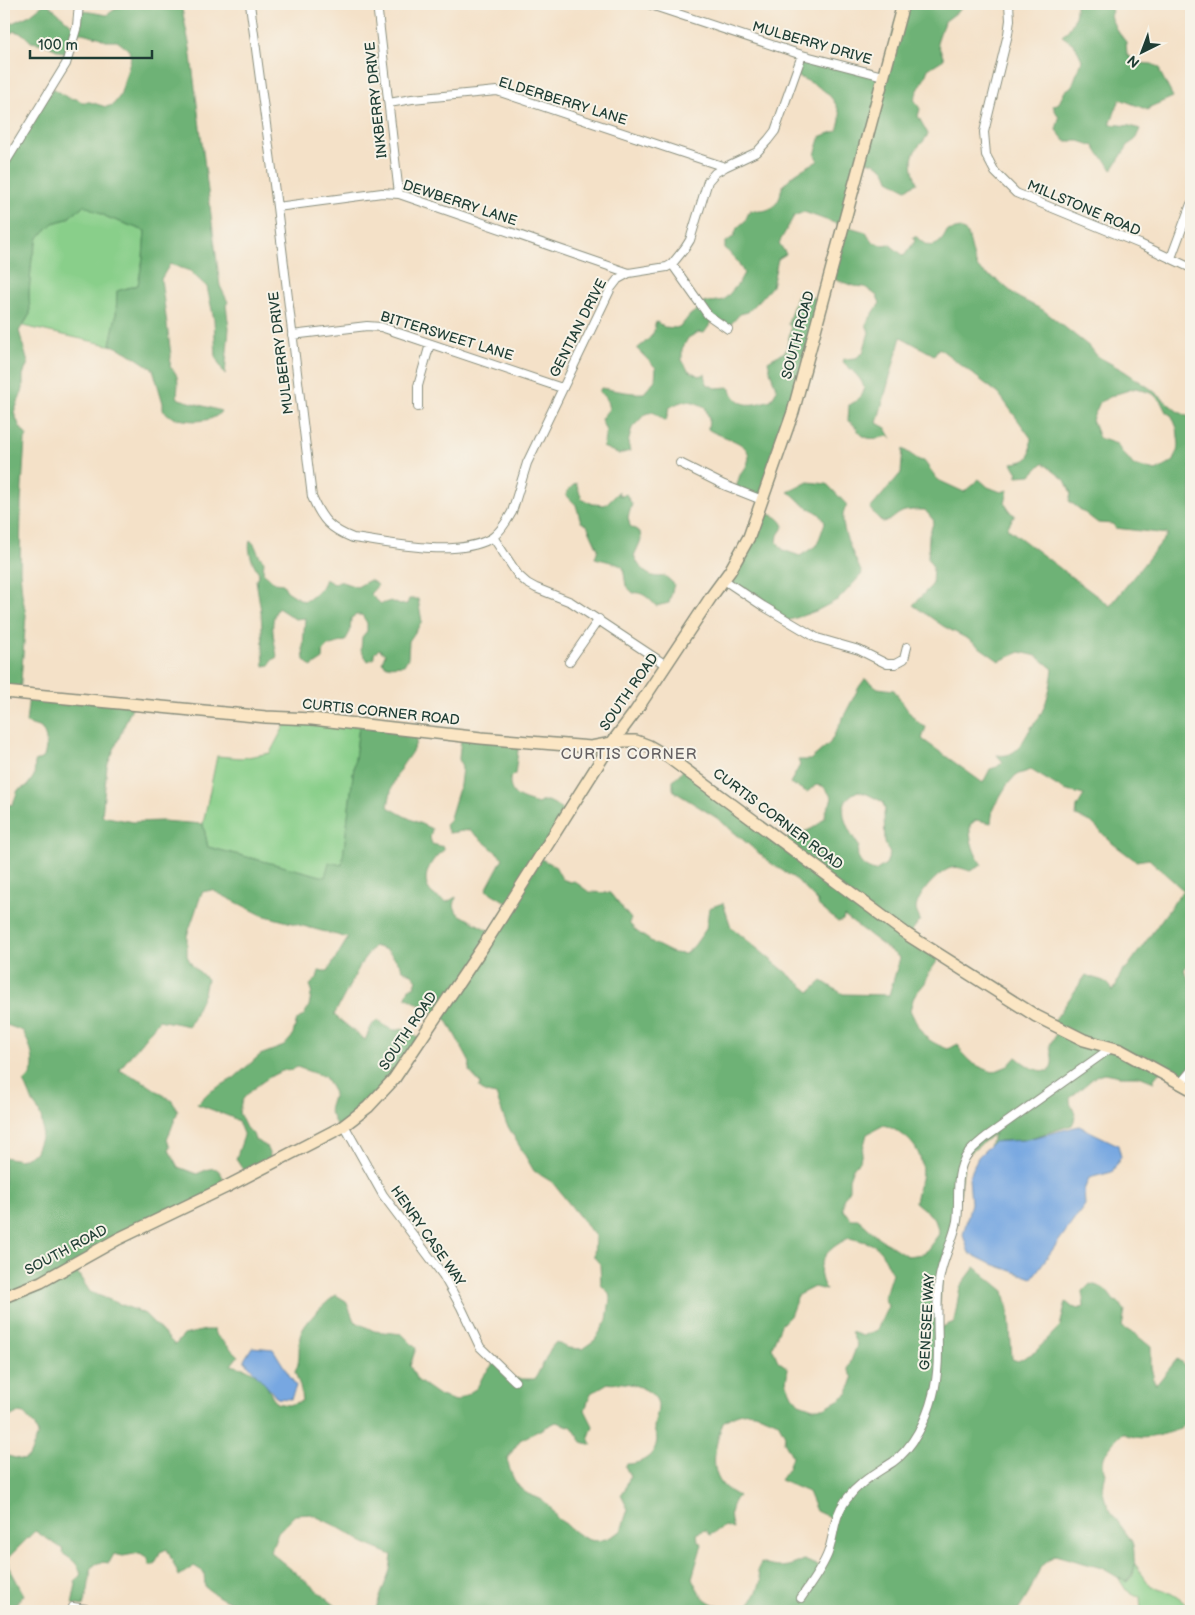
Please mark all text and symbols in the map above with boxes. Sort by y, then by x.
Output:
street label: MULBERRY DRIVE [750,18,874,68]
scale bar [30,28,152,60]
north arrow [1118,28,1168,78]
text: 100 m [38,36,78,55]
street label: INKBERRY DRIVE [361,41,391,159]
text: N [1124,51,1143,71]
street label: ELDERBERRY LANE [497,73,629,129]
street label: DEWBERRY LANE [401,176,519,230]
street label: MILLSTONE ROAD [1025,176,1143,240]
street label: GENTIAN DRIVE [546,276,610,380]
street label: SOUTH ROAD [778,289,818,381]
street label: MULBERRY DRIVE [265,291,297,415]
street label: BITTERSWEET LANE [378,308,516,364]
street label: SOUTH ROAD [596,650,662,734]
street label: CURTIS CORNER ROAD [301,695,461,729]
district label: CURTIS CORNER [561,745,697,764]
street label: CURTIS CORNER ROAD [710,765,846,873]
street label: SOUTH ROAD [376,989,440,1073]
street label: HENRY CASE WAY [387,1183,469,1290]
street label: SOUTH ROAD [22,1221,110,1279]
street label: GENESEE WAY [916,1272,938,1371]

